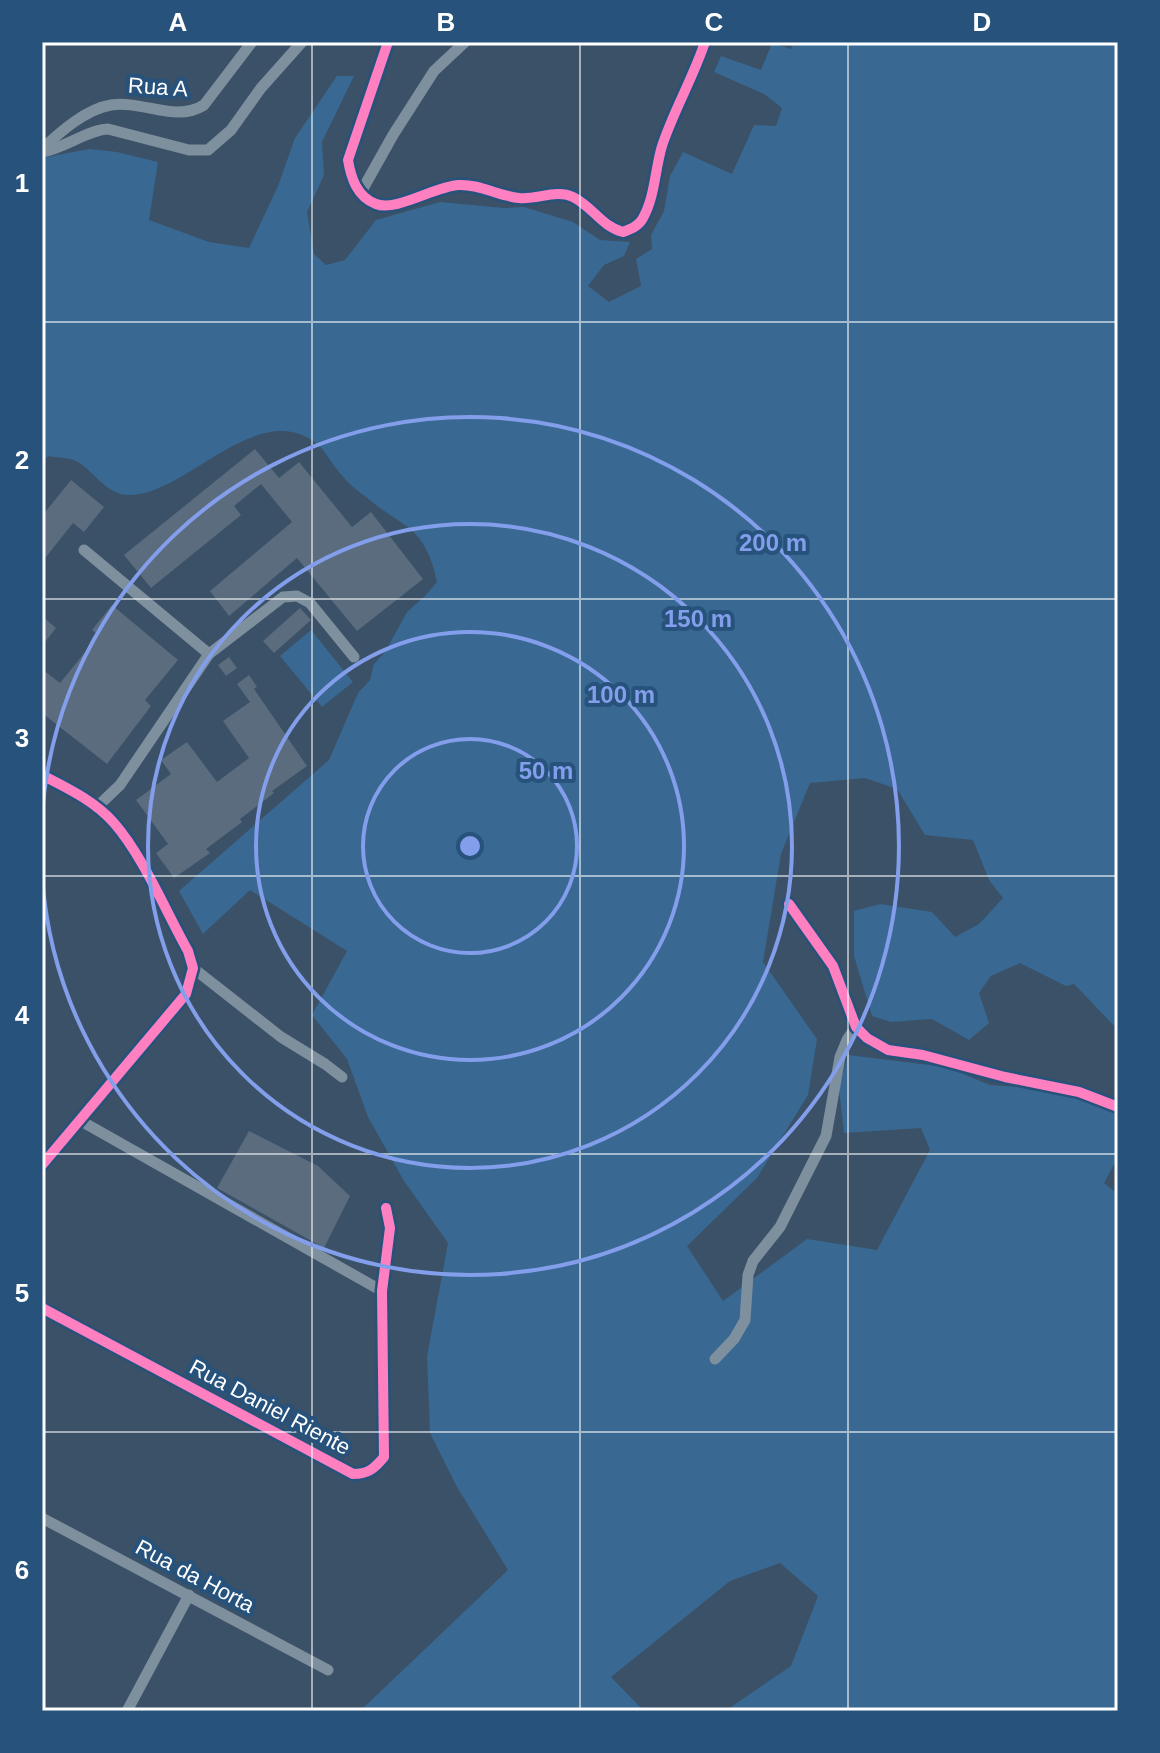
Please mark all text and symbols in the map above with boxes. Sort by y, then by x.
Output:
text: A [169,7,188,37]
text: B [437,7,455,37]
text: C [705,7,724,37]
text: D [973,7,991,37]
street label: Rua A [127,72,189,102]
text: 1 [15,168,29,198]
text: 2 [15,445,29,475]
text: 200 m [739,529,807,556]
text: 150 m [664,605,732,632]
text: 100 m [587,681,655,708]
text: 3 [15,723,29,753]
text: 50 m [519,757,573,784]
centre of rings [456,832,484,860]
text: 4 [15,1000,30,1030]
text: 5 [15,1278,29,1308]
street label: Rua Daniel Riente [185,1354,355,1460]
street label: Rua da Horta [131,1534,259,1618]
text: 6 [15,1555,29,1585]

